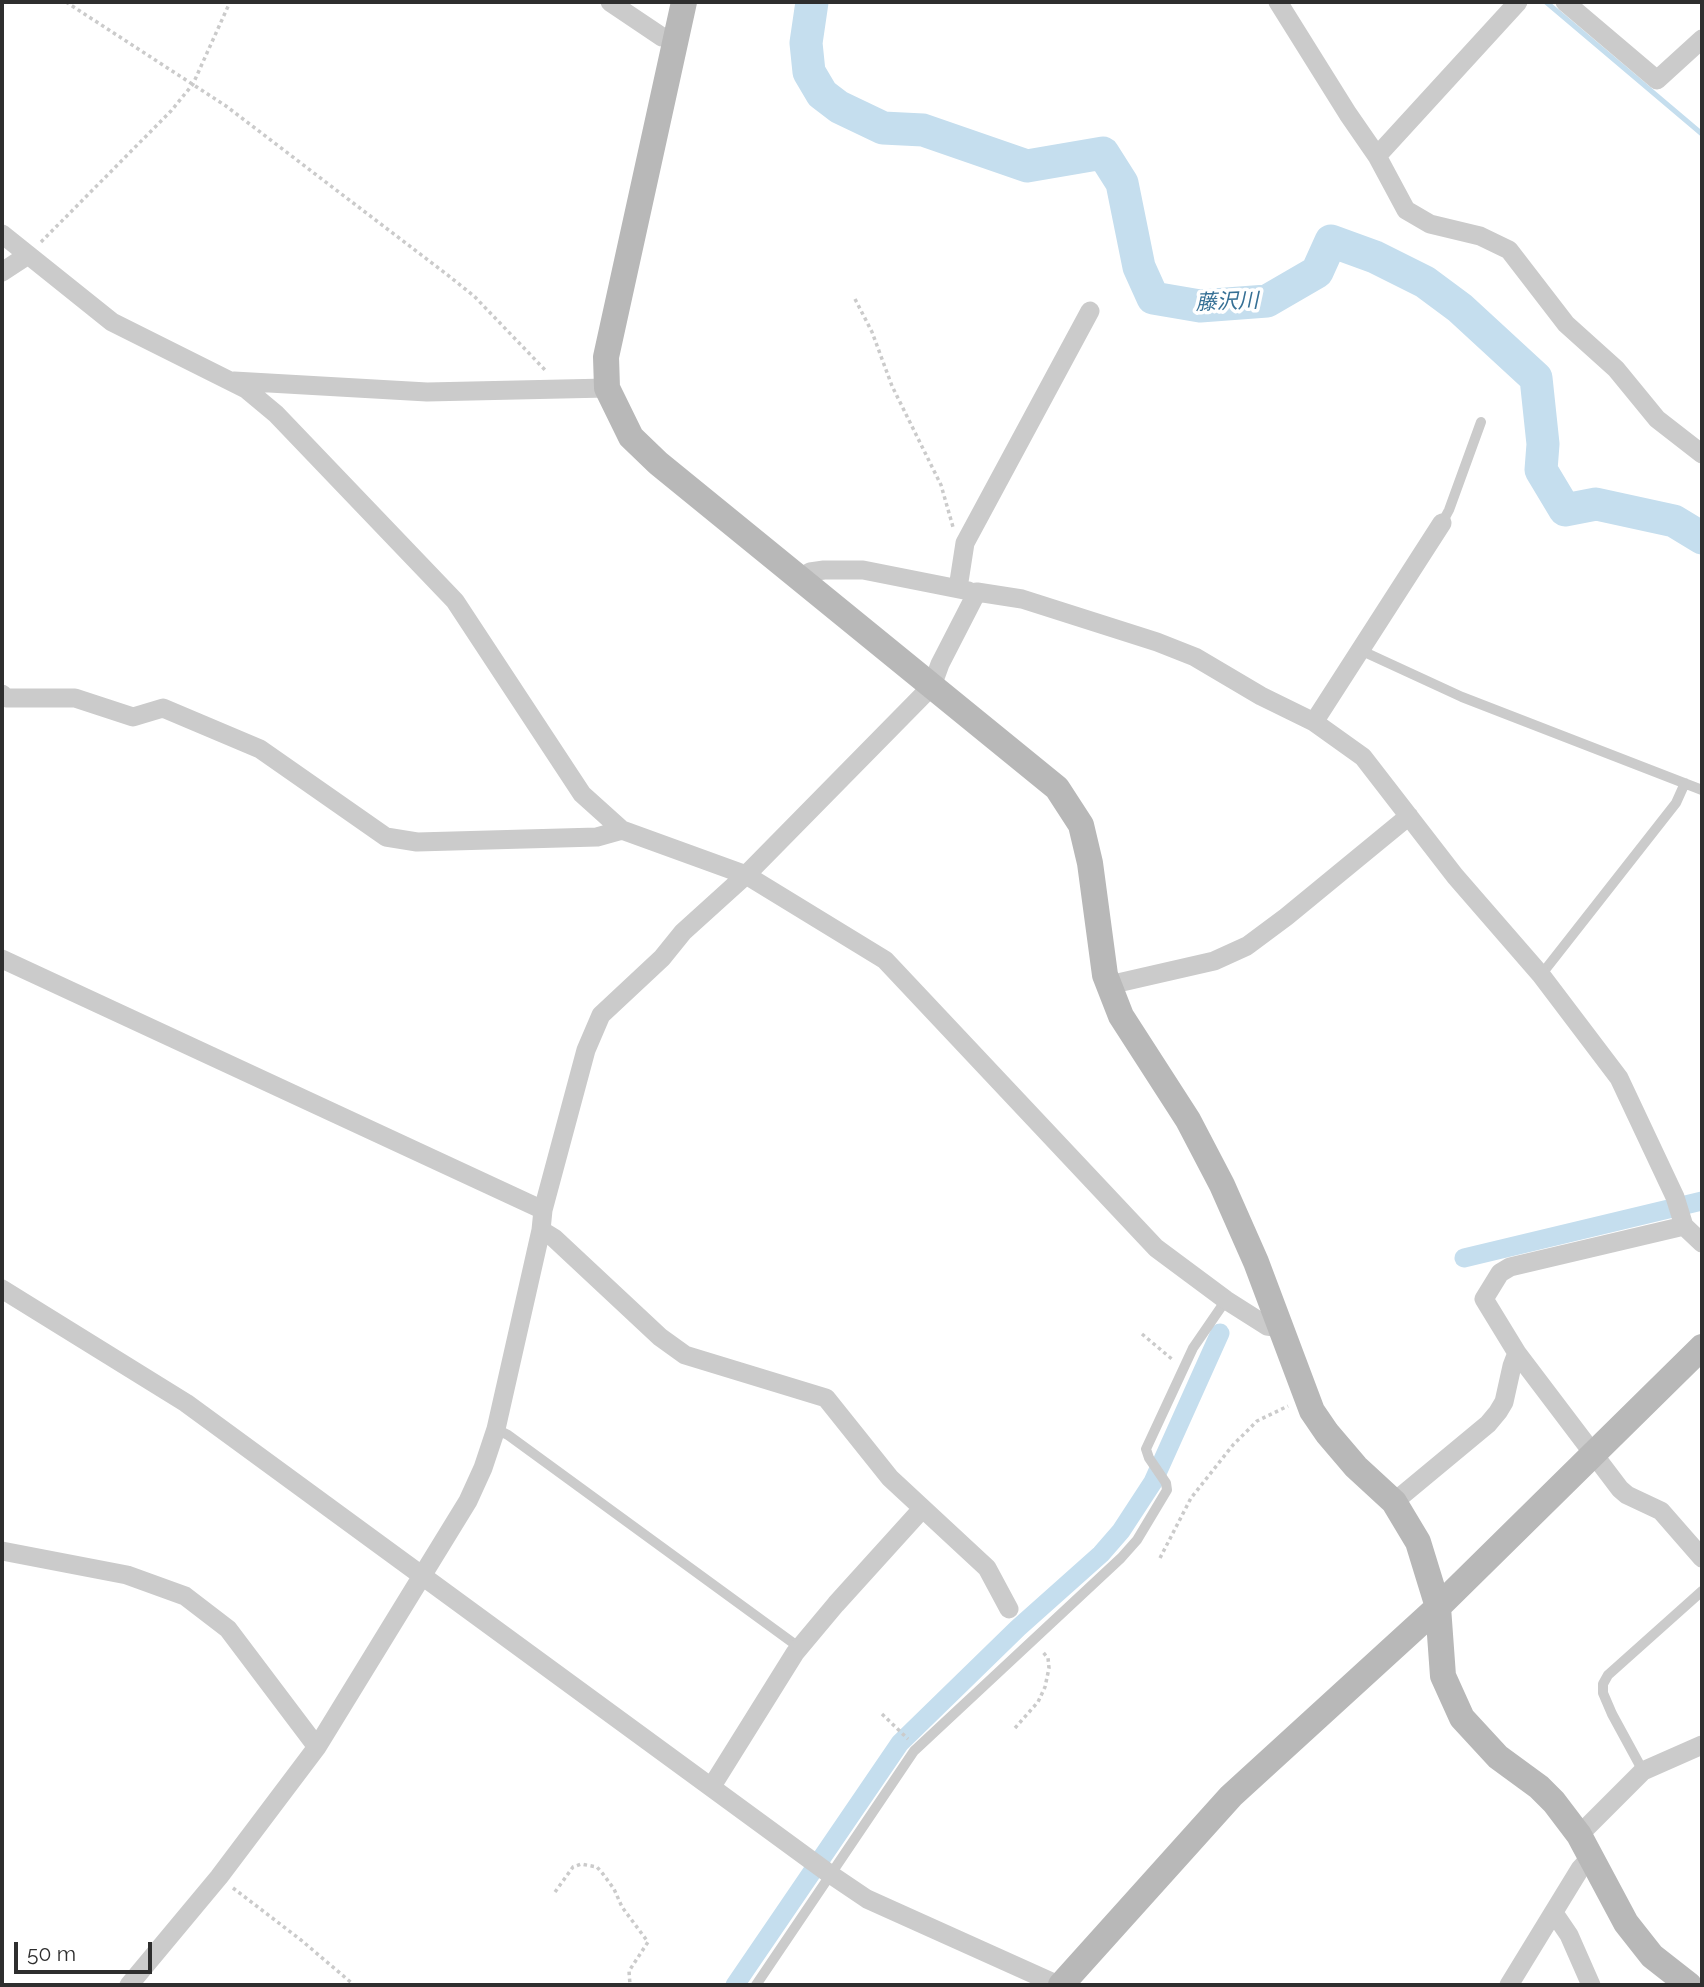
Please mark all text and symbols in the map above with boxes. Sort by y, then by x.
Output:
water label: 藤沢川 [1195,288,1259,316]
scale bar [18,1927,156,1971]
text: 50 m [27,1941,76,1966]

